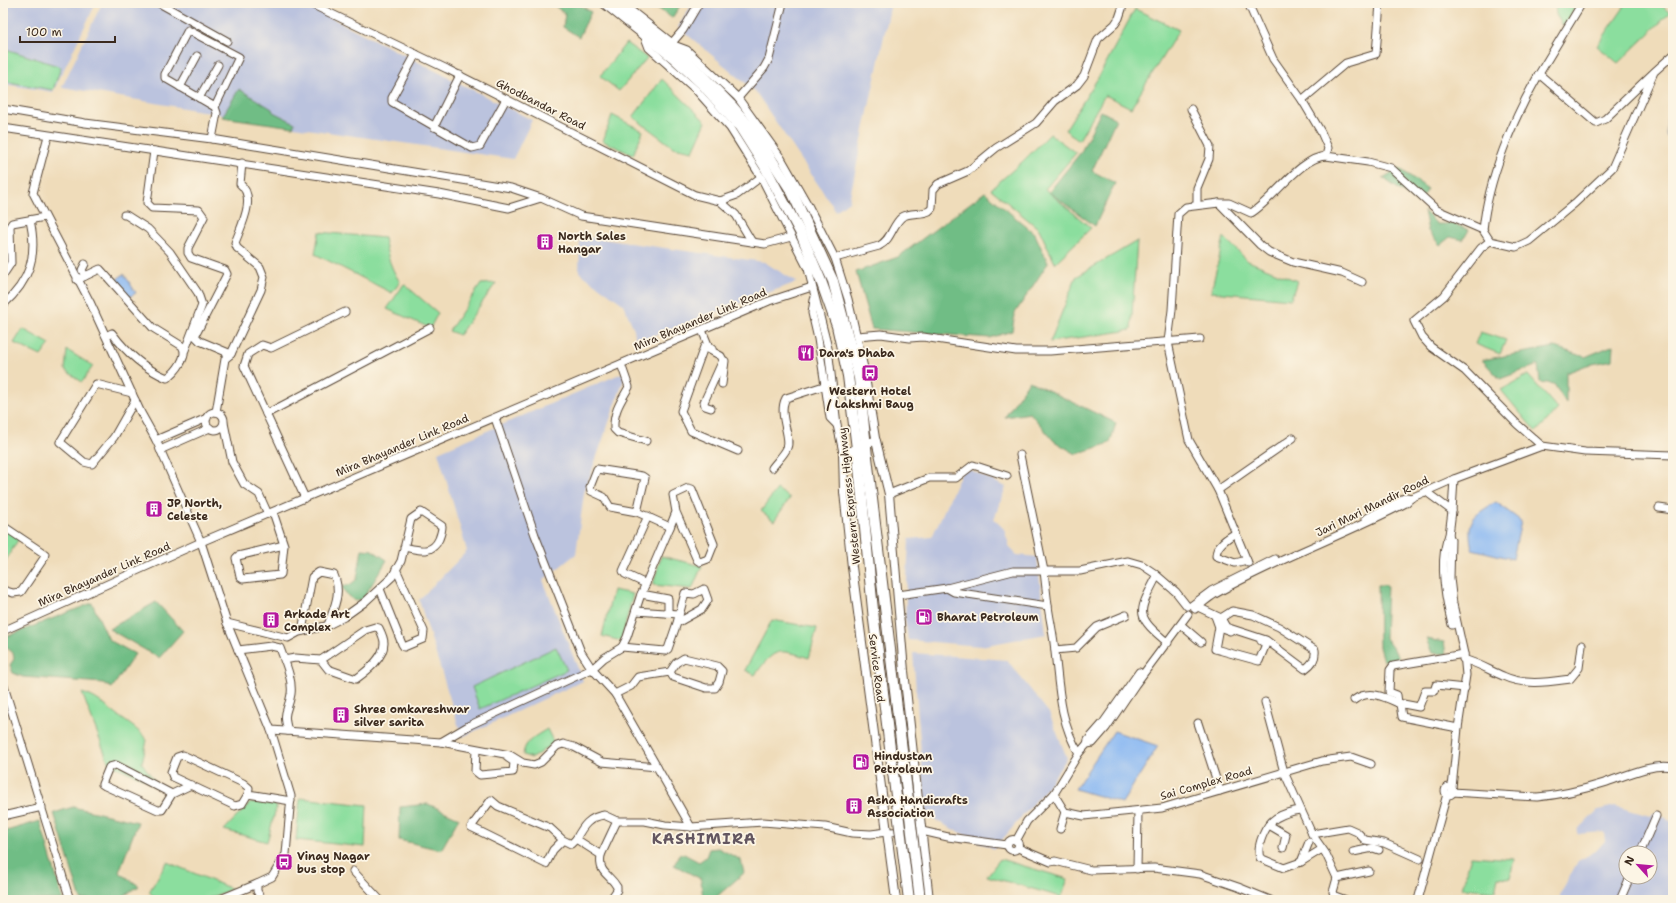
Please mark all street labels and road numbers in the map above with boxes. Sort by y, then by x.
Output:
street label: Ghodbandar Road [493,75,588,134]
street label: Mira Bhayander Link Road [631,285,769,354]
street label: Mira Bhayander Link Road [333,411,471,480]
street label: Western Express Highway [835,427,864,565]
street label: Jari Mari Mandir Road [1313,472,1431,540]
street label: Mira Bhayander Link Road [36,538,173,610]
street label: Service Road [865,633,888,703]
street label: Sai Complex Road [1158,763,1254,804]

